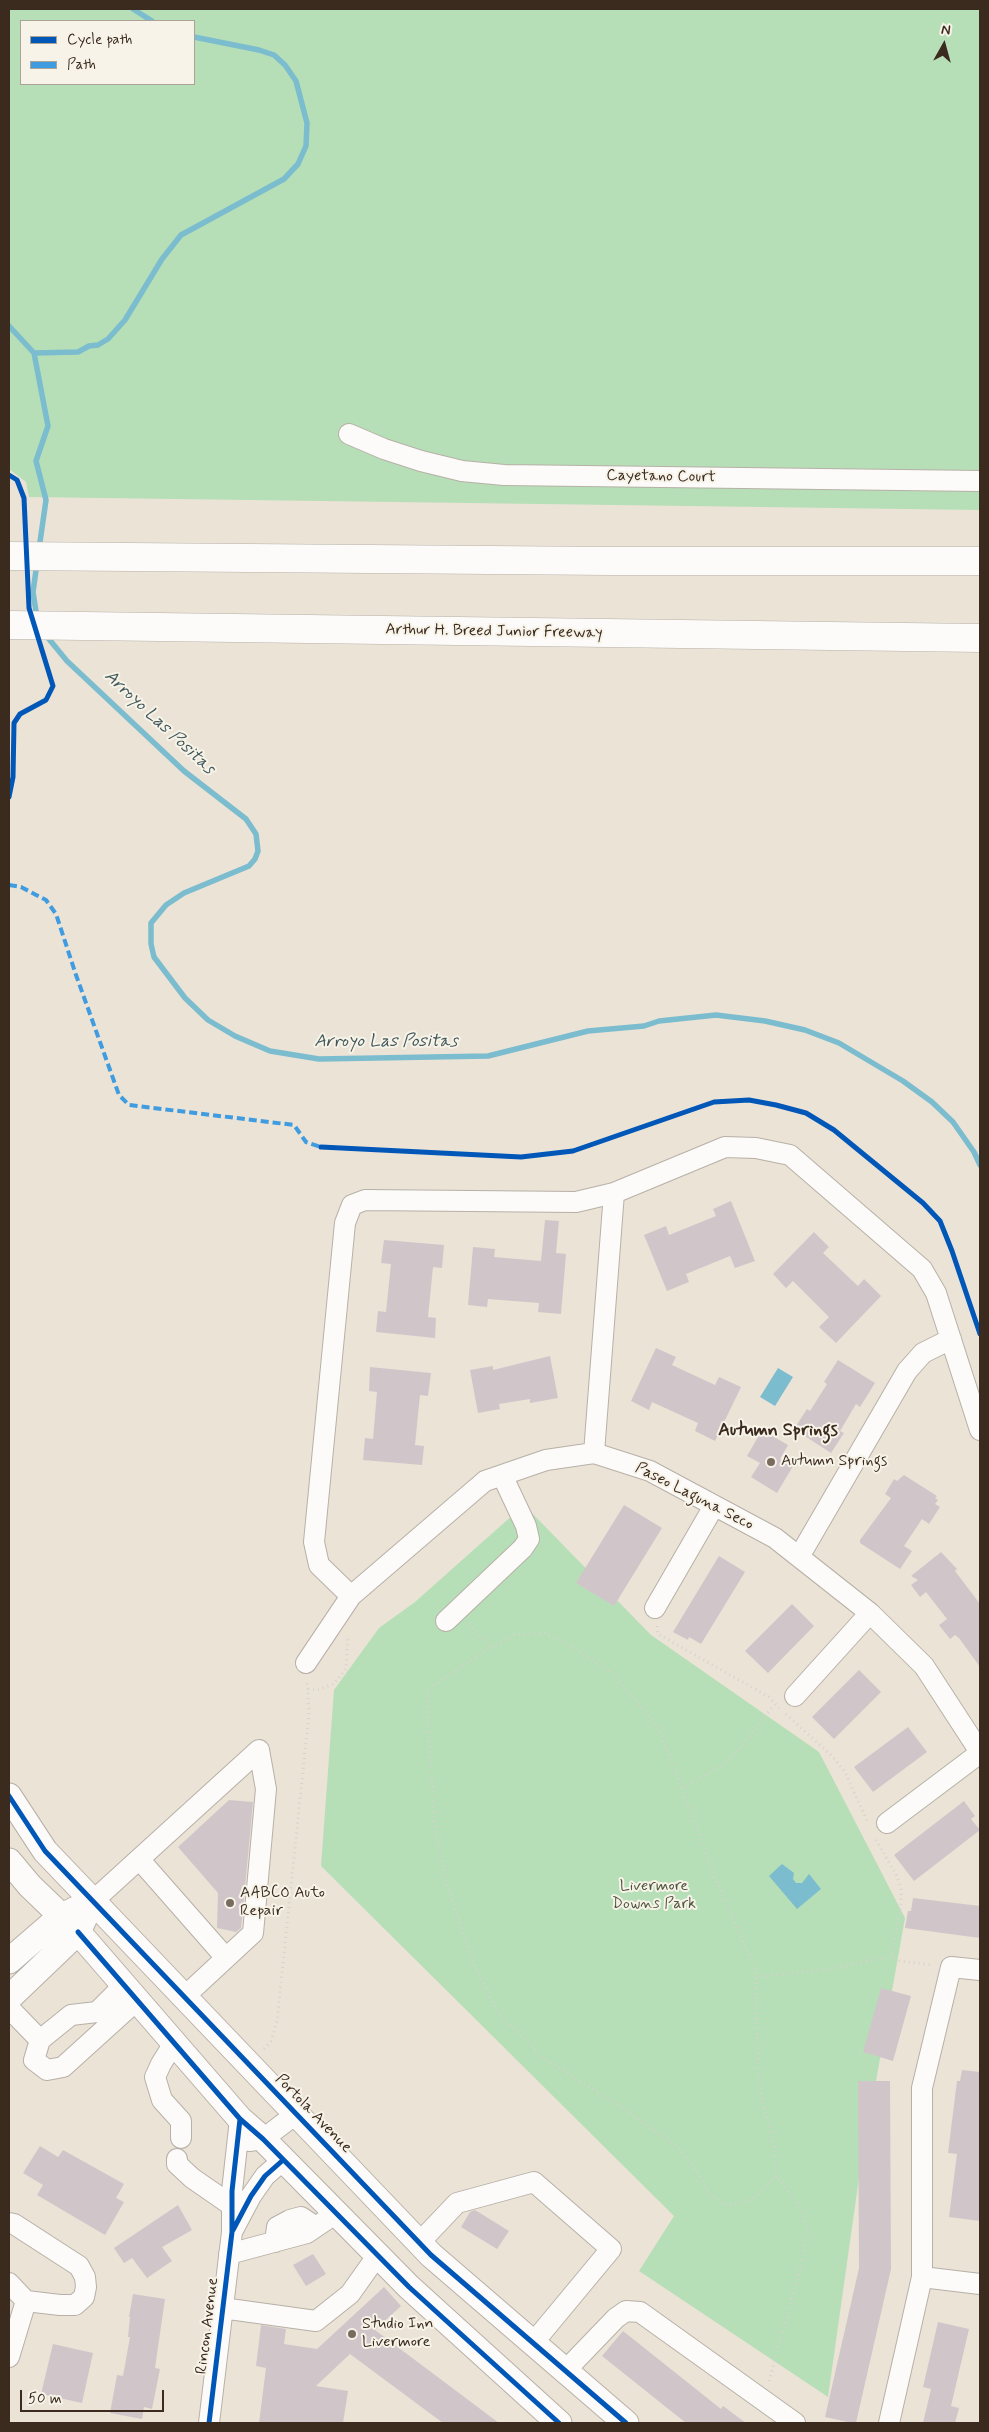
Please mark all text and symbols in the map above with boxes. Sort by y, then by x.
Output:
legend [20,20,195,85]
north arrow [919,20,969,70]
text: N [940,21,952,40]
text: Cycle path [67,30,132,50]
text: Path [67,55,96,75]
street label: Cayetano Court [606,466,716,488]
street label: Arthur H. Breed Junior Freeway [385,621,603,643]
water label: Arroyo Las Positas [99,666,219,780]
water label: Arroyo Las Positas [314,1031,458,1053]
district label: Autumn Springs [718,1420,838,1442]
place label: Autumn Springs [781,1452,887,1472]
marker: Autumn Springs [765,1456,777,1468]
street label: Paseo Laguna Seco [632,1459,756,1535]
park label: Livermore Downs Park [612,1877,696,1915]
place label: AABCO Auto Repair [240,1884,325,1922]
marker: AABCO Auto Repair [224,1897,236,1909]
street label: Portola Avenue [271,2071,355,2157]
street label: Rincon Avenue [193,2277,223,2375]
place label: Studio Inn Livermore [362,2315,434,2353]
marker: Studio Inn Livermore [346,2328,358,2340]
scale bar [22,2380,166,2412]
text: 50 m [28,2389,62,2409]

